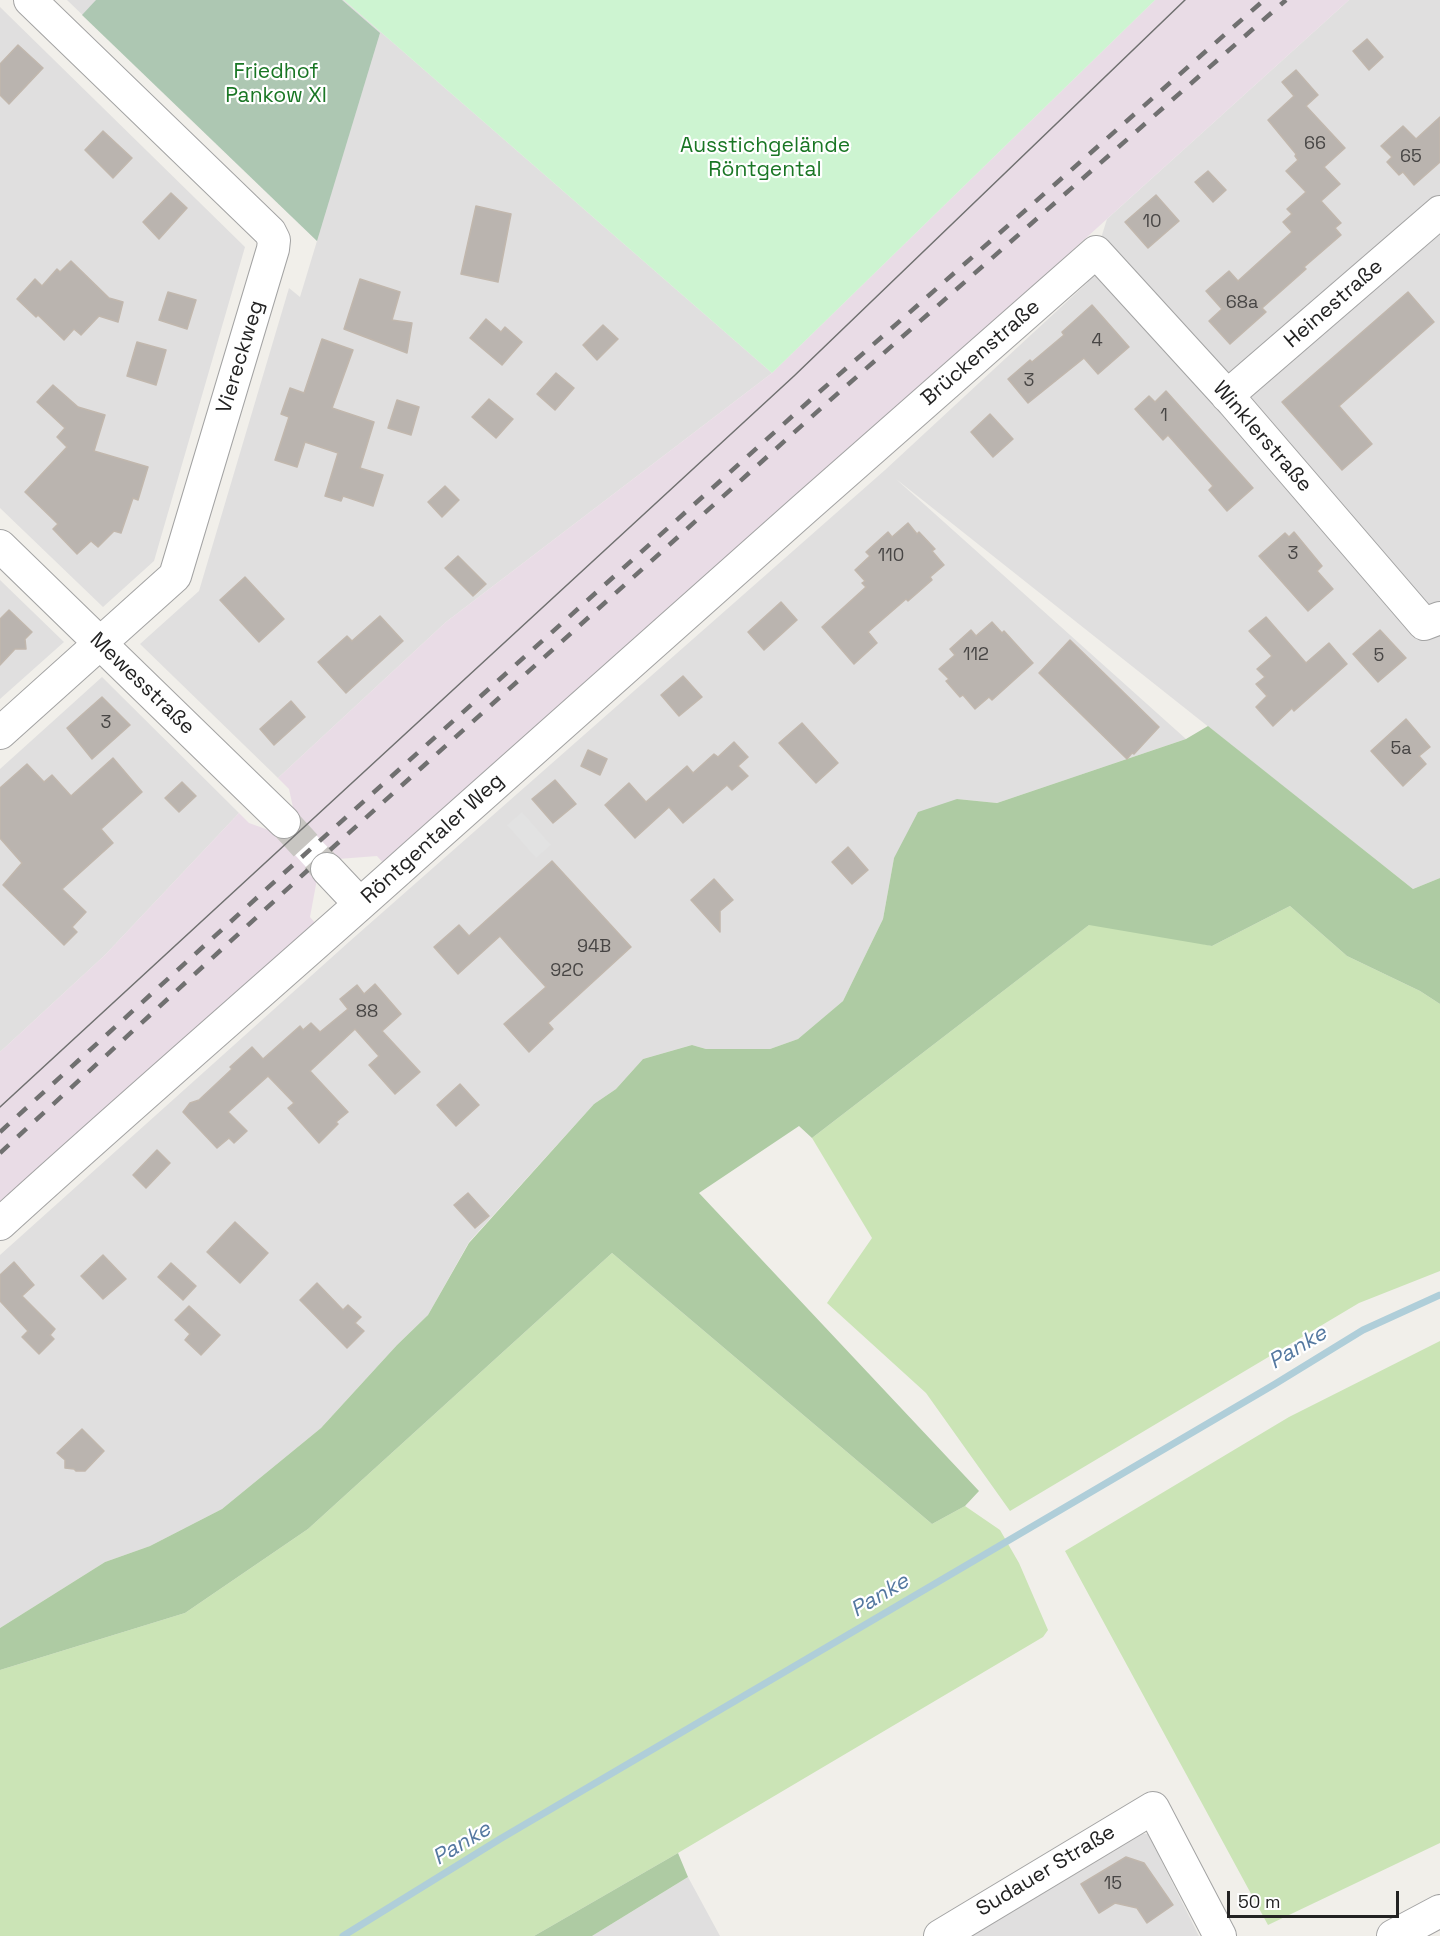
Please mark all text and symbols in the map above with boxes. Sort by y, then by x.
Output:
park label: Friedhof Pankow XI [225,59,327,109]
park label: Ausstichgelände Röntgental [680,133,850,183]
house number: 66 [1304,133,1326,155]
house number: 65 [1400,146,1422,168]
house number: 10 [1142,211,1162,233]
street label: Heinestraße [1280,254,1388,354]
house number: 68a [1226,292,1258,314]
street label: Brückenstraße [917,295,1045,411]
street label: Viereckweg [212,297,270,417]
house number: 4 [1091,330,1103,352]
house number: 3 [1024,370,1034,392]
street label: Winklerstraße [1207,376,1317,498]
house number: 1 [1160,405,1168,427]
house number: 3 [1288,543,1298,565]
house number: 110 [878,545,904,567]
street label: Mewesstraße [84,628,200,740]
house number: 112 [963,644,989,666]
house number: 5 [1374,645,1384,667]
house number: 3 [101,712,111,734]
house number: 5a [1390,738,1412,760]
street label: Röntgentaler Weg [357,768,509,910]
house number: 94B [577,936,611,958]
house number: 92C [550,960,584,982]
house number: 88 [356,1001,378,1023]
water label: Panke [1264,1320,1332,1376]
water label: Panke [846,1568,914,1624]
water label: Panke [428,1816,496,1872]
street label: Sudauer Straße [972,1820,1120,1922]
house number: 15 [1104,1873,1122,1895]
scale bar [1230,1879,1402,1917]
text: 50 m [1238,1890,1280,1913]

